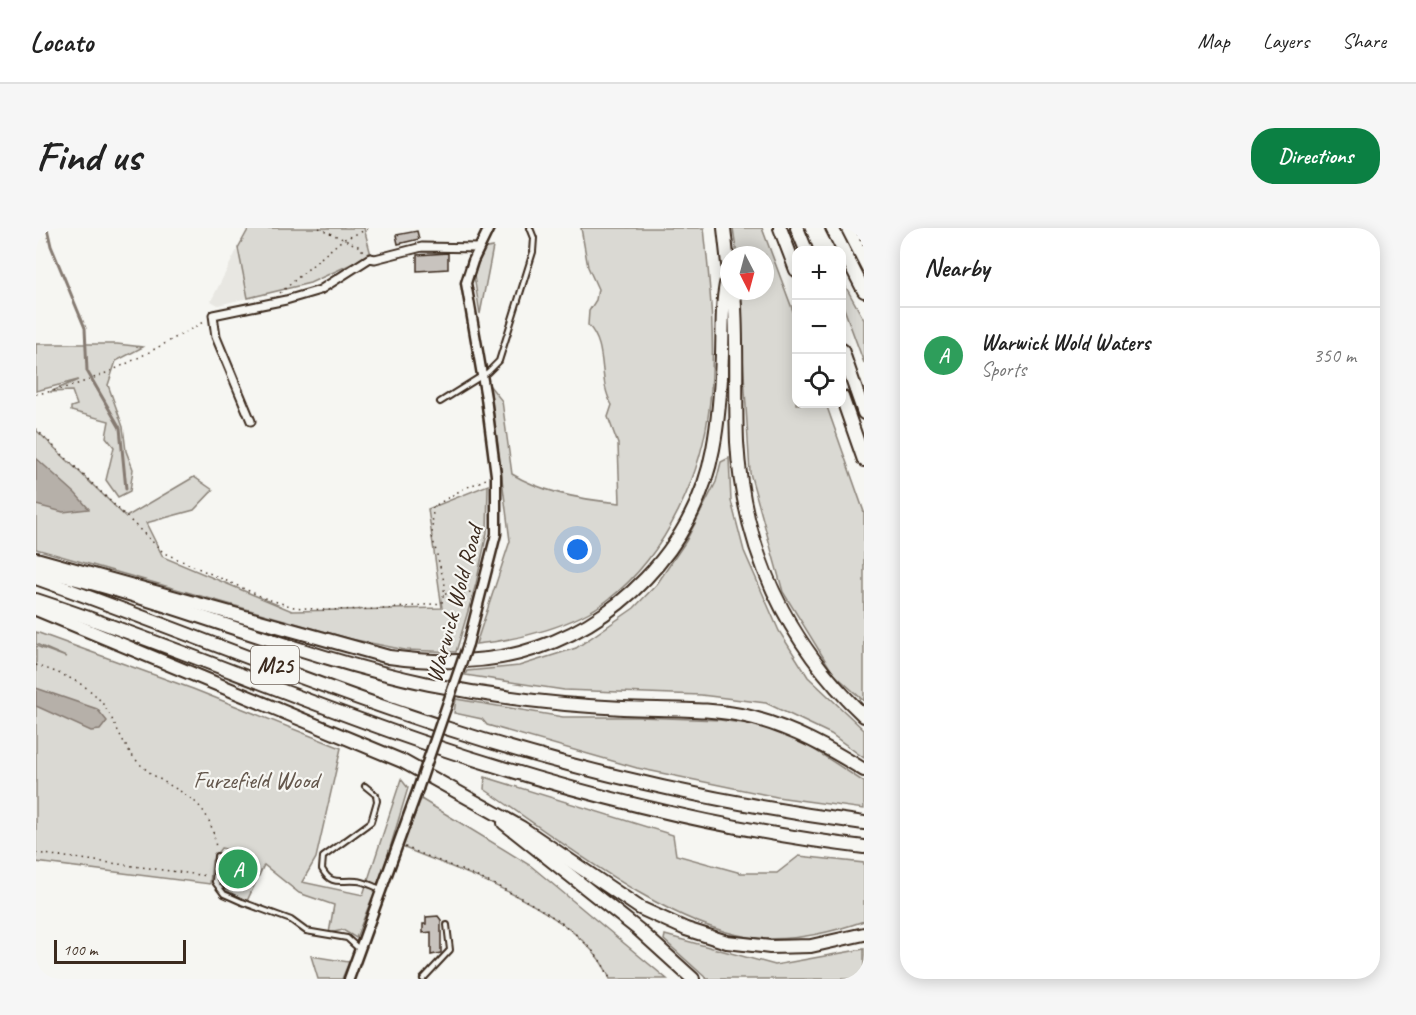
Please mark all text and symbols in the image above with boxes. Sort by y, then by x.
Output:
text: Locato [30,24,93,59]
text: Map [1197,28,1230,54]
text: Layers [1263,28,1309,54]
text: Share [1342,28,1386,54]
button: Directions [1251,128,1380,184]
text: Find us [36,130,141,183]
north arrow [720,246,774,300]
map controls [792,246,846,408]
button: + [792,246,846,300]
text: Nearby [924,251,989,284]
button: − [792,300,846,354]
text: Warwick Wold Waters [981,329,1150,357]
text: A [938,343,949,368]
text: 350 m [1313,343,1356,368]
button: locate [792,354,846,408]
text: Sports [981,357,1026,382]
street label: Warwick Wold Road [419,519,490,686]
your location [563,535,592,564]
road number: M25 [251,646,299,684]
park label: Furzefield Wood [193,765,322,795]
pin: A [218,846,258,892]
scale bar [54,937,186,964]
text: 100 m [63,940,97,960]

